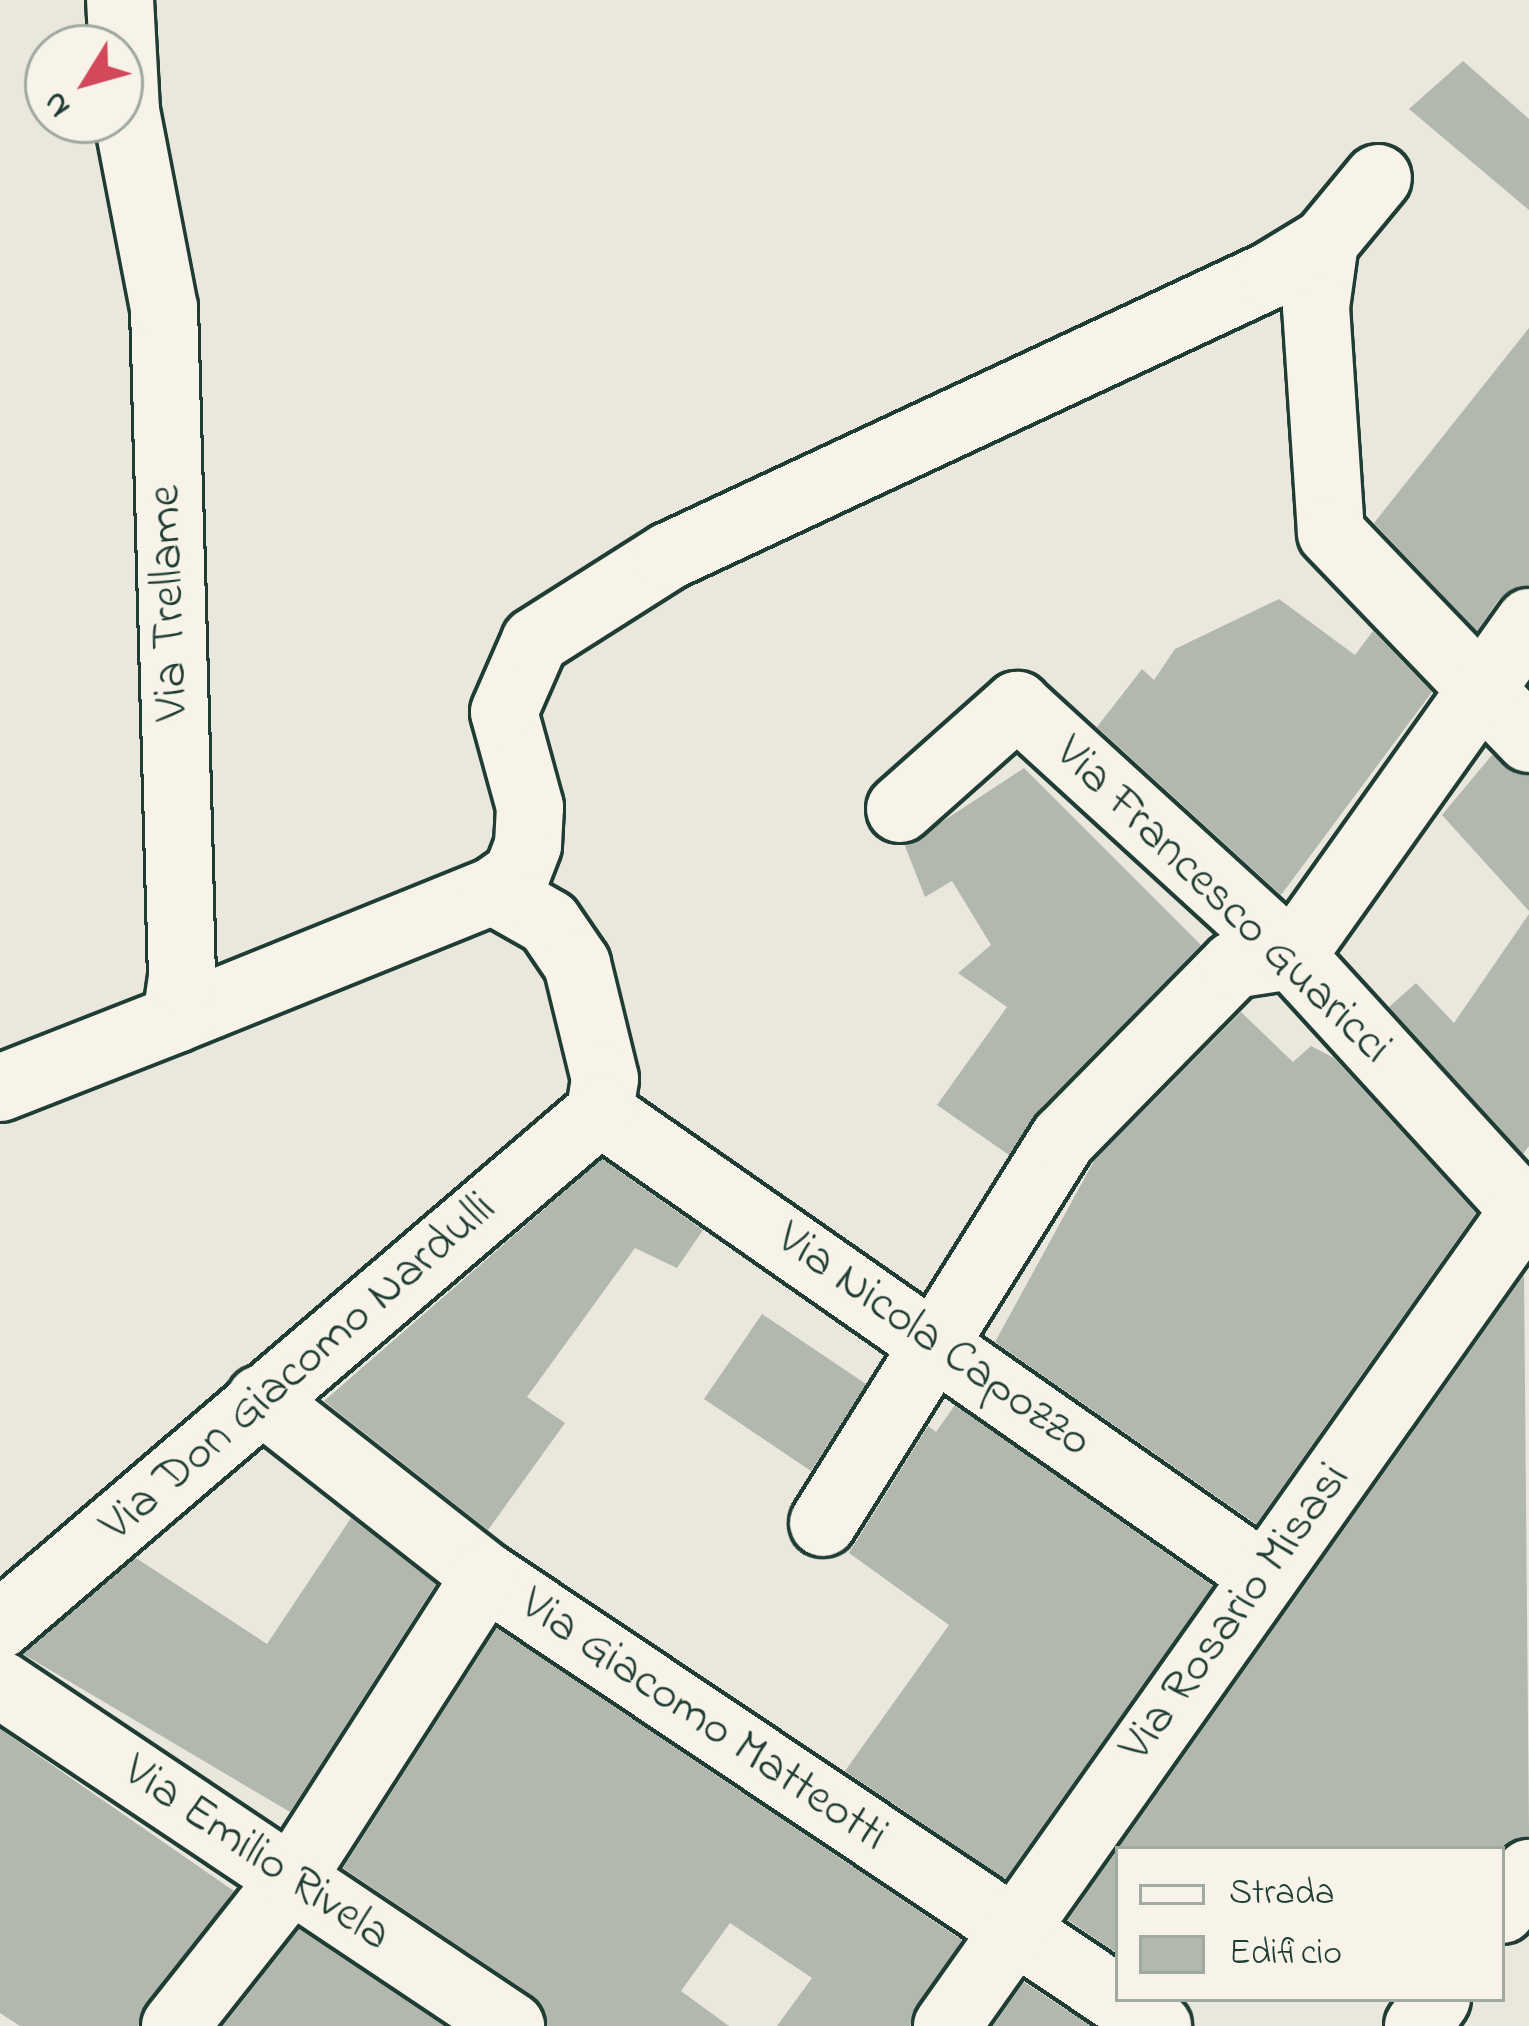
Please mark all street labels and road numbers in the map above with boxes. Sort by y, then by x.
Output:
street label: Via Trellame [137,484,203,722]
street label: Via Francesco Guaricci [1041,725,1403,1077]
street label: Via Don Giacomo Nardulli [90,1181,508,1555]
street label: Via Nicola Capozzo [764,1211,1102,1471]
street label: Via Rosario Misasi [1108,1452,1364,1774]
street label: Via Giacomo Matteotti [508,1577,898,1865]
street label: Via Emilio Rivela [111,1743,401,1965]

